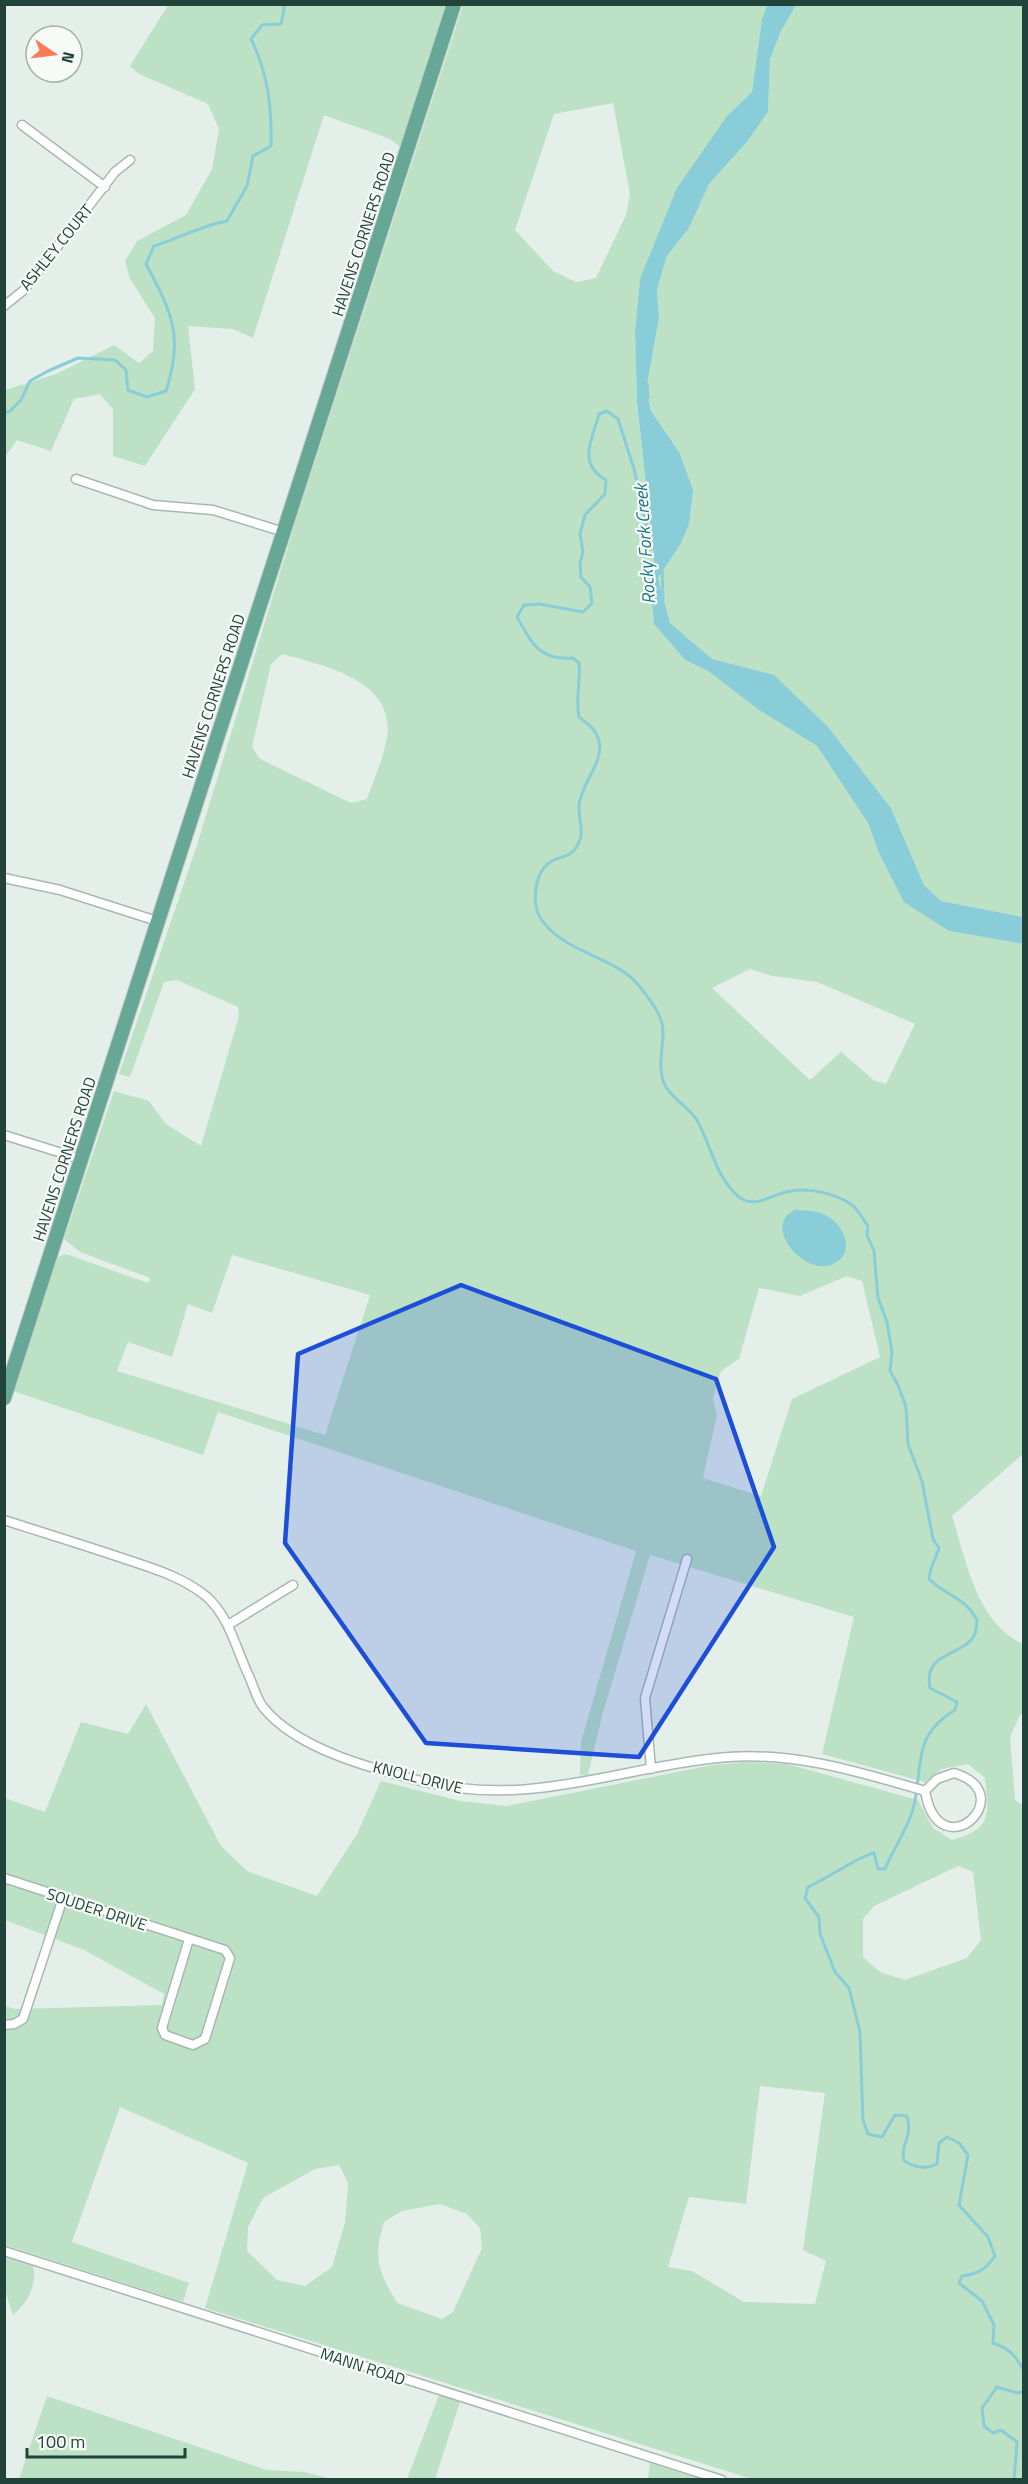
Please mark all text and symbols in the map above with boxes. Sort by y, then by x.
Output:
north arrow [24,24,84,84]
text: N [56,49,82,66]
street label: HAVENS CORNERS ROAD [325,149,401,319]
street label: ASHLEY COURT [14,198,99,295]
water label: Rocky Fork Creek [627,481,662,605]
street label: HAVENS CORNERS ROAD [175,611,251,781]
street label: HAVENS CORNERS ROAD [26,1074,102,1244]
street label: KNOLL DRIVE [371,1754,465,1800]
street label: SOUDER DRIVE [44,1881,150,1937]
street label: MANN ROAD [317,2341,409,2391]
scale bar [27,2421,184,2459]
text: 100 m [36,2428,85,2455]

